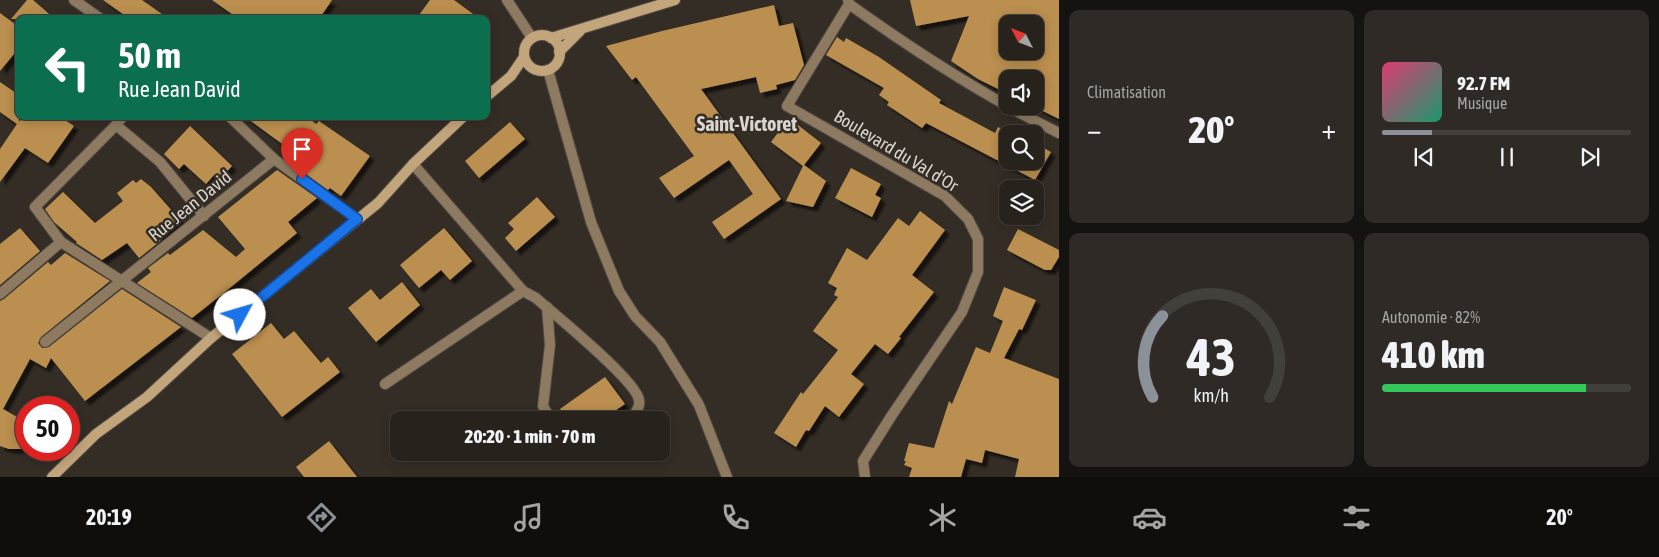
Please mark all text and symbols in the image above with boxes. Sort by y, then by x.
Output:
north arrow [999,15,1044,60]
map controls [999,15,1044,225]
icon: left [35,35,100,100]
text: 50 m [118,35,181,75]
button: sound [999,70,1044,115]
text: 92.7 FM [1457,72,1510,94]
text: Rue Jean David [118,76,241,102]
text: Climatisation [1087,83,1166,101]
text: Musique [1457,94,1507,112]
street label: Boulevard du Val d'Or [830,105,963,196]
text: 20° [1188,108,1235,151]
district label: Saint-Victoret [697,112,797,135]
text: − [1087,113,1102,145]
text: + [1321,113,1336,145]
button: search [999,125,1044,170]
pin [281,128,323,179]
icon: arrive [288,135,316,163]
icon: previous [1410,143,1438,171]
icon: pause [1493,143,1521,171]
icon: next [1576,143,1604,171]
street label: Rue Jean David [144,166,235,245]
button: layers [999,180,1044,225]
position arrow [213,288,265,340]
text: Autonomie · 82% [1382,308,1480,326]
text: 43 [1186,327,1236,387]
text: 410 km [1382,333,1485,376]
text: km/h [1194,385,1229,406]
speed limit sign: 50 [15,396,80,461]
text: 20:20 · 1 min · 70 m [465,425,595,447]
icon: directions [304,500,339,535]
icon: music [511,500,546,535]
icon: phone [718,500,753,535]
icon: climate [925,500,960,535]
icon: car [1132,500,1167,535]
icon: filters [1339,500,1374,535]
text: 20:19 [86,504,132,530]
text: 20° [1546,504,1573,530]

